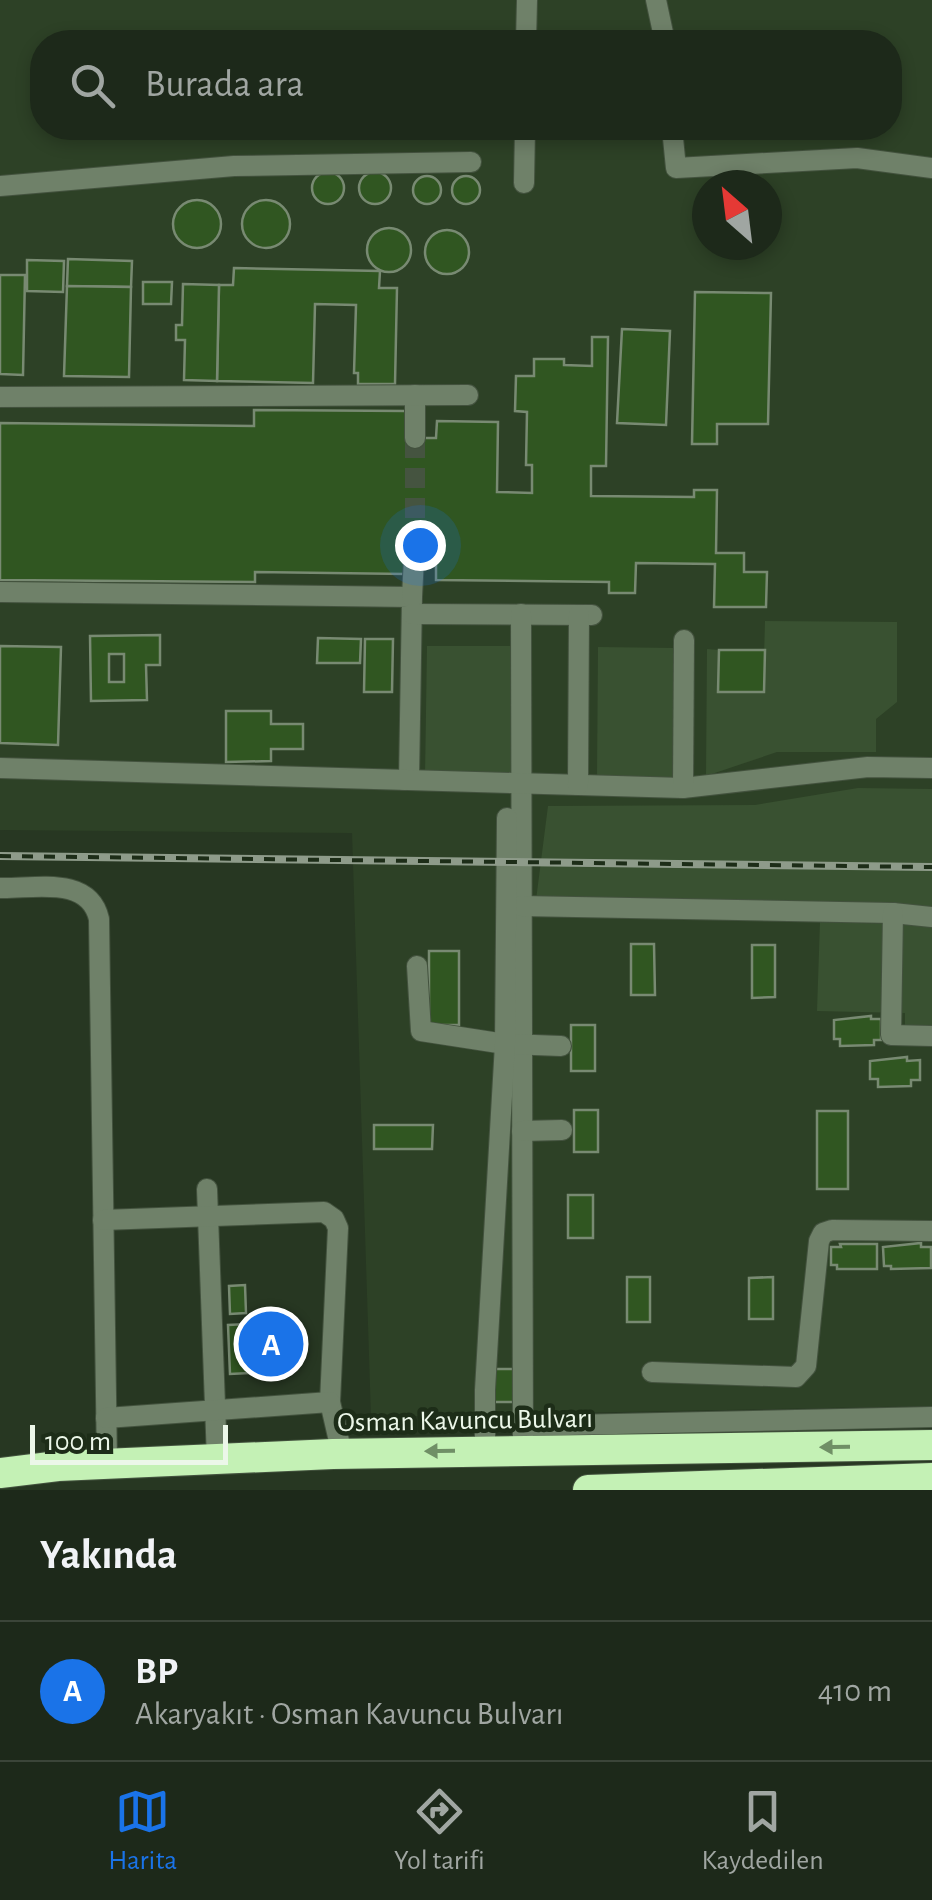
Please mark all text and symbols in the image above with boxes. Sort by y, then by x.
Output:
search box [30,30,902,140]
icon: search [65,58,120,113]
text: Burada ara [145,66,304,104]
north arrow [692,170,782,260]
your location [395,520,446,571]
pin: A [238,1306,304,1382]
street label: Osman Kavuncu Bulvarı [337,1405,593,1437]
scale bar [30,1420,228,1464]
text: 100 m [45,1428,111,1456]
one-way arrow [818,1439,850,1455]
one-way arrow [423,1444,455,1460]
text: Yakında [40,1534,177,1576]
text: BP [135,1653,178,1691]
text: A [63,1675,82,1707]
text: 410 m [818,1675,892,1707]
text: Akaryakıt · Osman Kavuncu Bulvarı [135,1698,563,1730]
tab: Harita [108,1784,177,1878]
tab: Yol tarifi [394,1784,485,1878]
tab: Kaydedilen [702,1784,824,1878]

